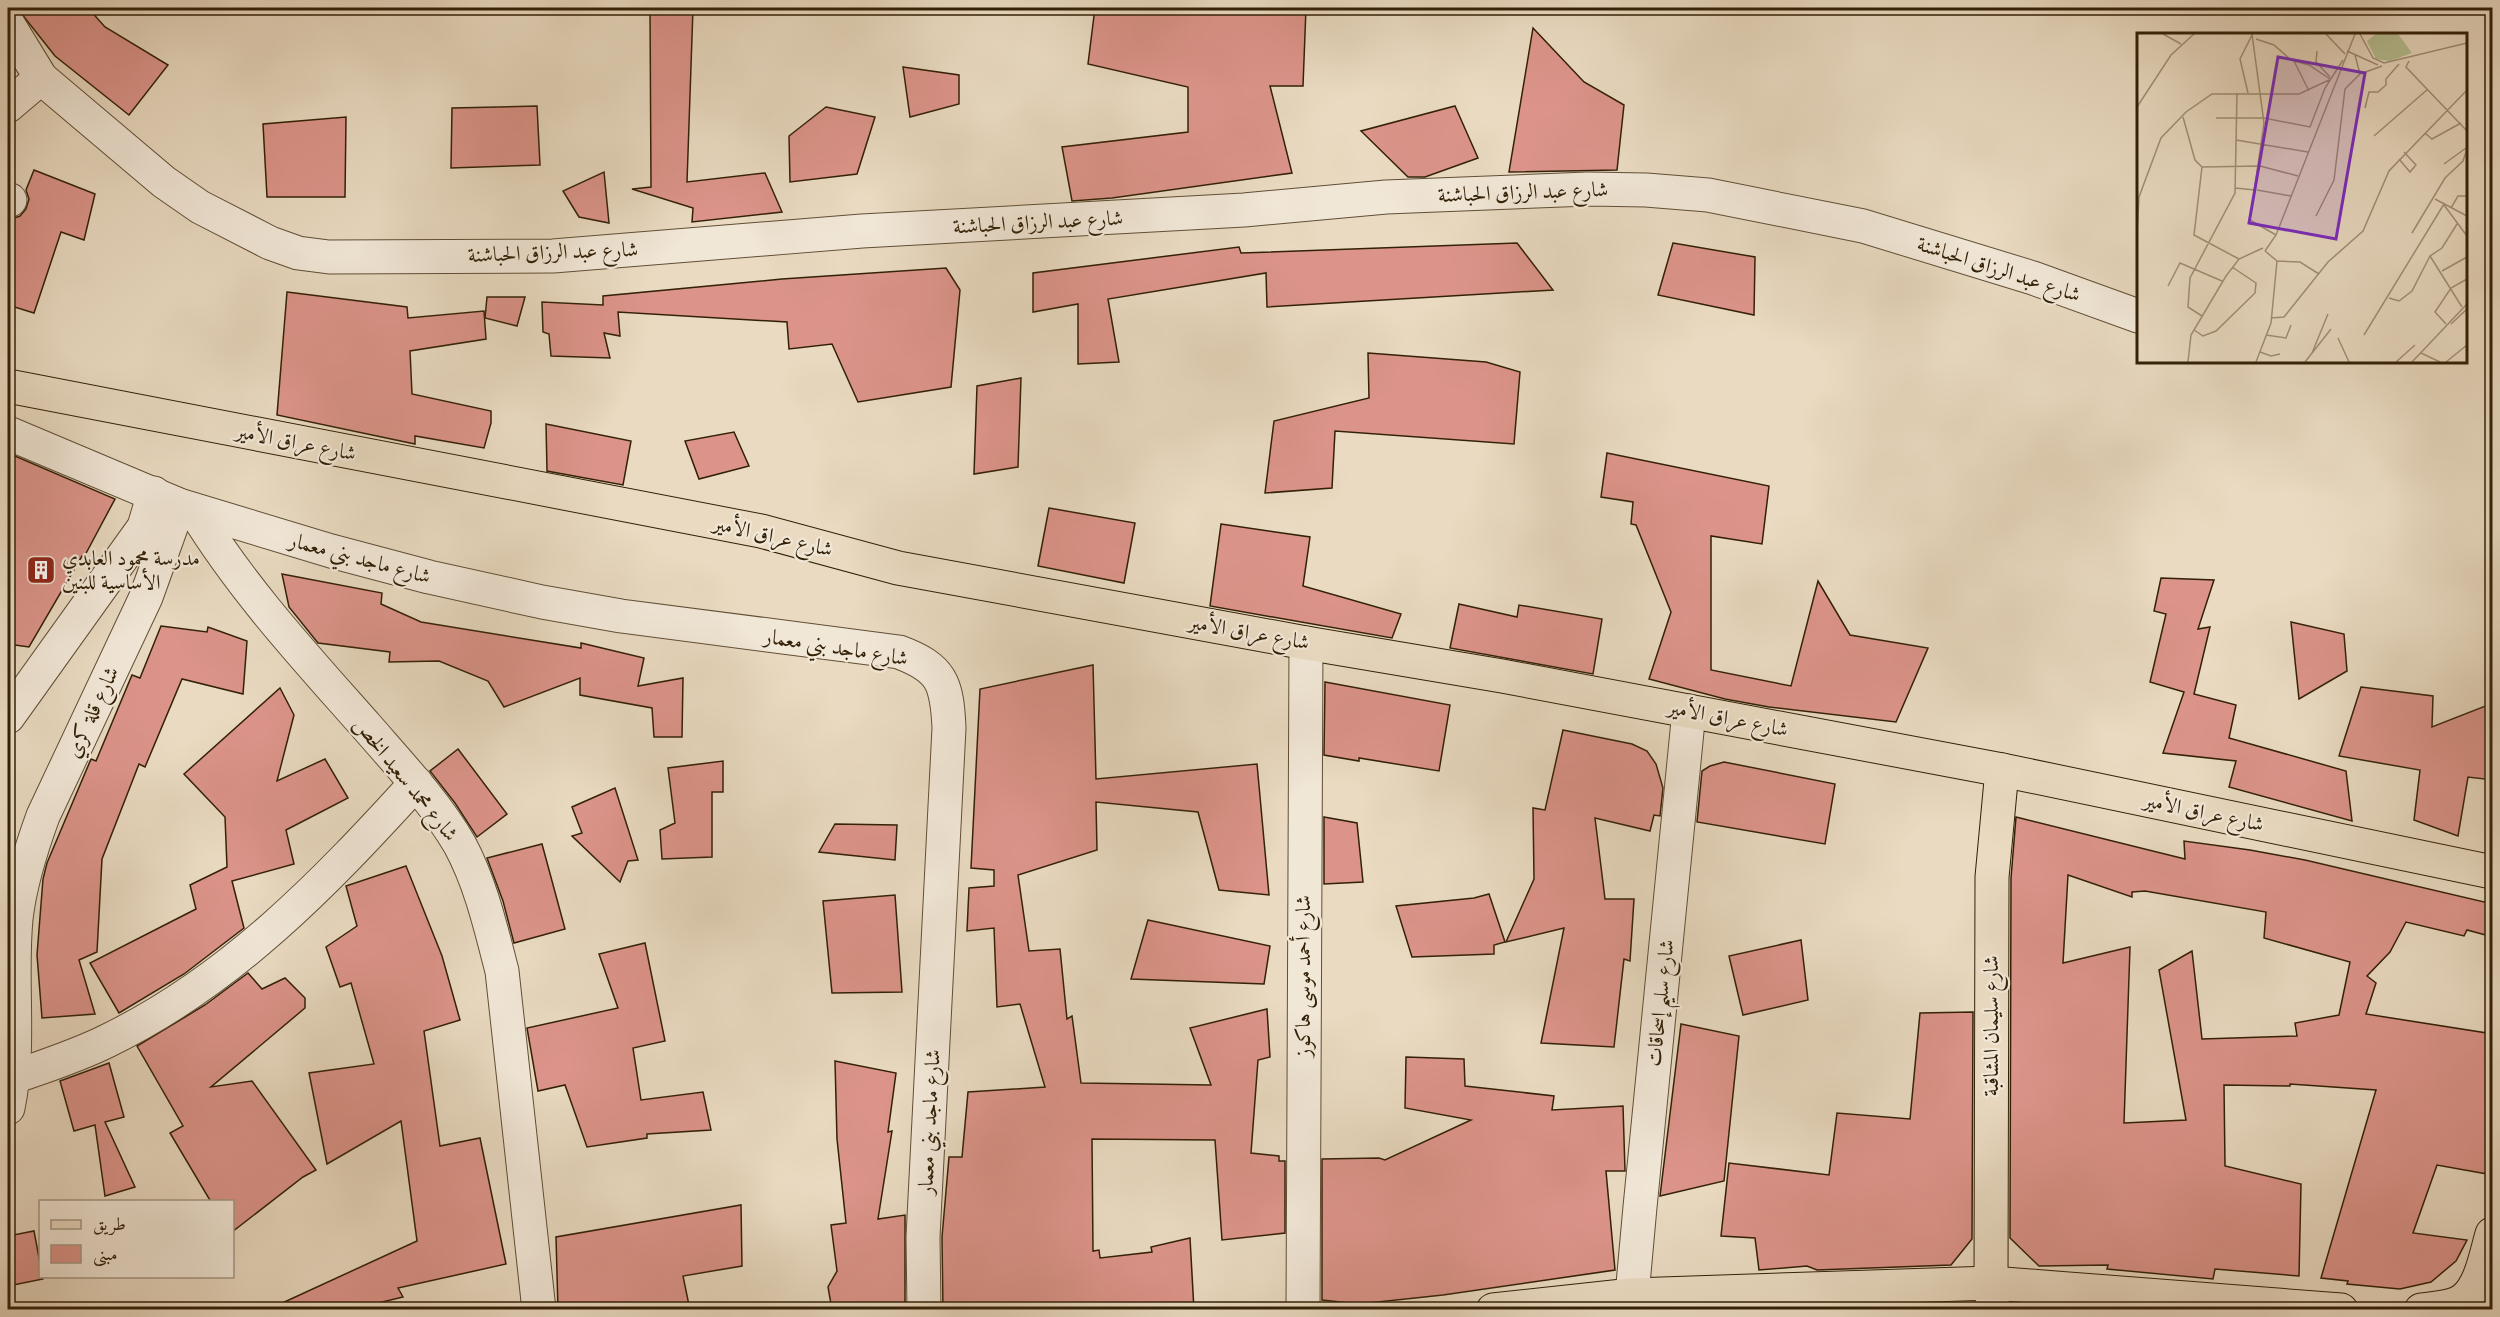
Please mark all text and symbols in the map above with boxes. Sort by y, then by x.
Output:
inset map [2137,33,2467,363]
street label: شارع عبد الرزاق الحباشنة [1437,177,1609,213]
street label: شارع عبد الرزاق الحباشنة [952,206,1124,244]
street label: شارع عبد الرزاق الحباشنة [1912,231,2084,312]
street label: شارع عبد الرزاق الحباشنة [467,237,639,273]
street label: شارع عراق الأمير [231,415,359,471]
street label: شارع عراق الأمير [707,507,836,567]
street label: شارع ماجد بني معمار [283,527,433,595]
place label: مدرسة محمود العابدي الأساسية للبنين [62,546,200,596]
building icon: مدرسة محمود العابدي الأساسية للبنين [25,554,57,586]
street label: شارع عراق الأمير [1184,606,1312,660]
street label: شارع ماجد بني معمار [759,623,910,677]
street label: شارع قلة كري [60,663,129,764]
street label: شارع عراق الأمير [1663,691,1791,747]
street label: شارع محمد سعيد الخص [344,712,463,850]
street label: شارع عراق الأمير [2139,784,2267,842]
street label: شارع أحمد موسى هاكوز [1288,895,1321,1059]
street label: شارع سليم إسحاقات [1641,938,1688,1069]
street label: شارع سليمان المشاقبة [1979,955,2009,1097]
street label: شارع ماجد بني معمار [913,1049,952,1198]
legend [39,1200,234,1278]
text: طريق [93,1214,126,1236]
text: مبنى [93,1244,118,1267]

